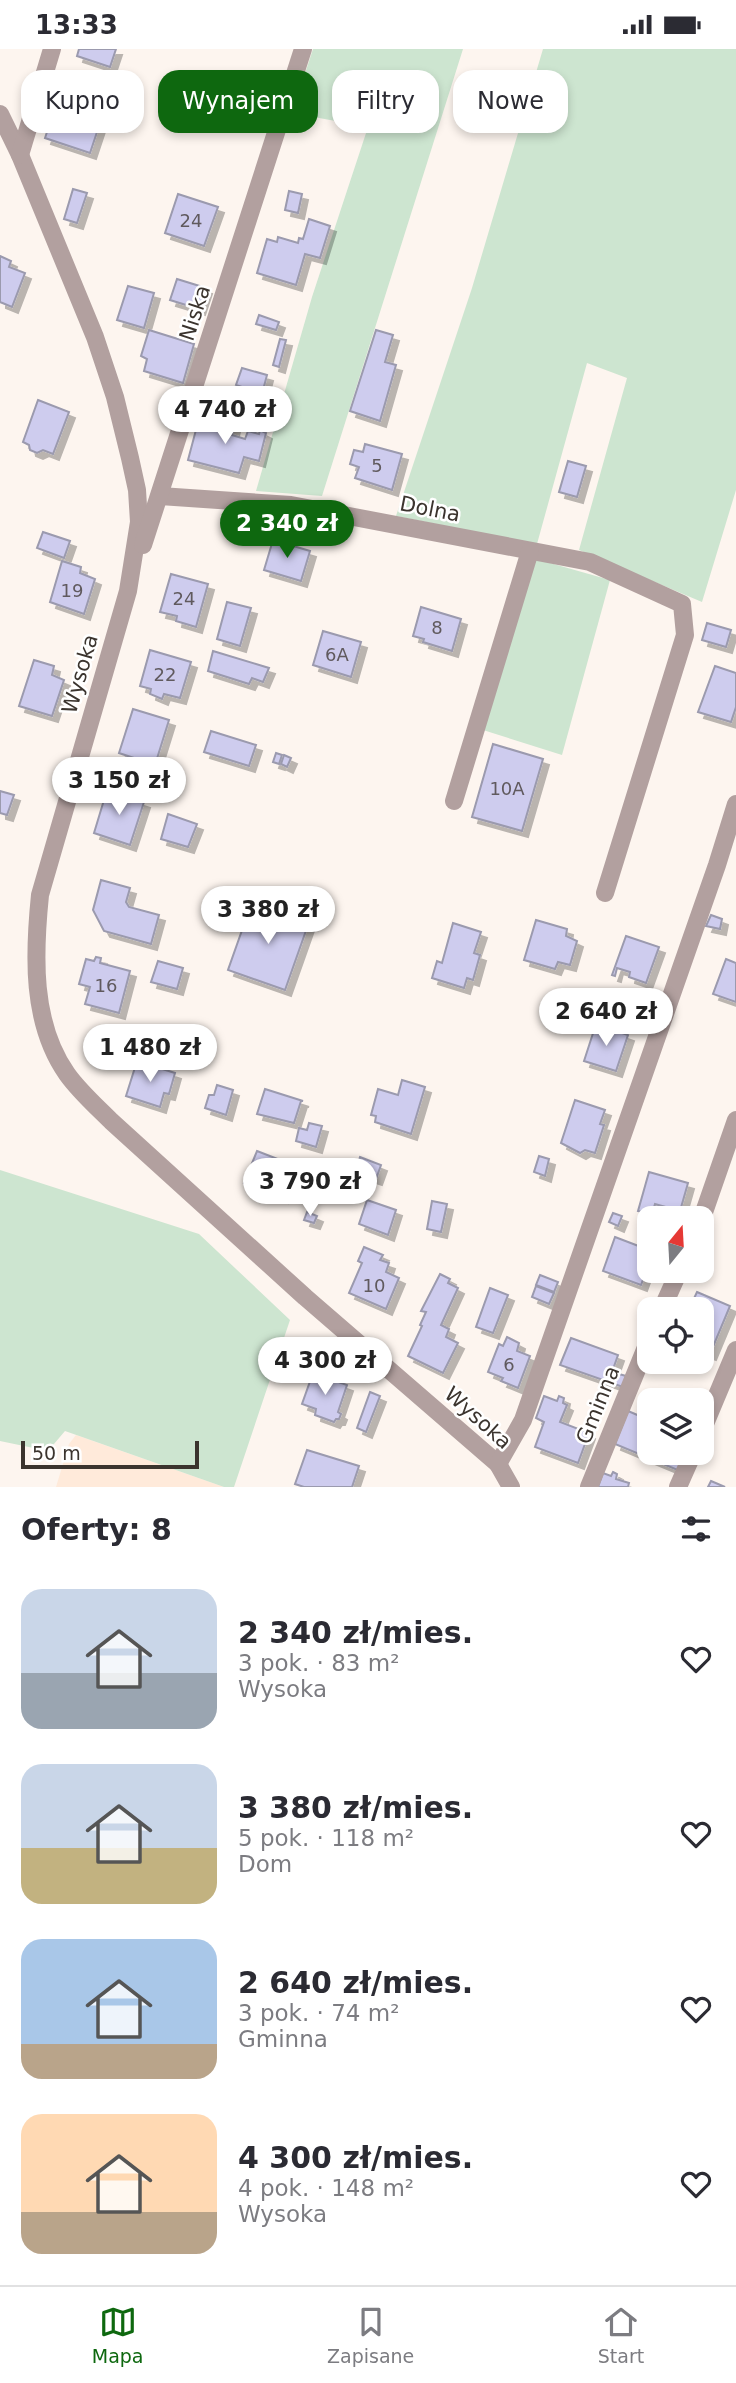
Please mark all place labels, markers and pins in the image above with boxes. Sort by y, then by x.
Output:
pin: 4 740 zł [153,387,297,446]
pin: 2 340 zł [215,501,359,560]
pin: 3 150 zł [47,757,191,817]
pin: 3 380 zł [196,887,340,946]
pin: 2 640 zł [534,989,678,1048]
pin: 1 480 zł [78,1025,222,1084]
pin: 3 790 zł [238,1159,382,1218]
pin: 4 300 zł [253,1337,397,1397]

